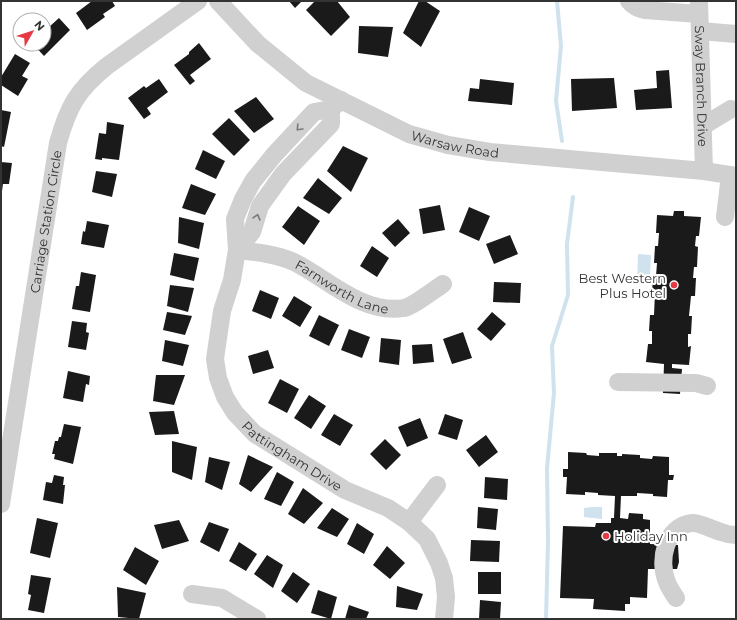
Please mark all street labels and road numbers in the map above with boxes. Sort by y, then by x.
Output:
street label: Sway Branch Drive [692,25,711,147]
street label: Warsaw Road [410,127,500,161]
street label: Carriage Station Circle [26,149,65,294]
street label: Farnworth Lane [292,256,390,317]
street label: Pattingham Drive [239,418,345,494]

